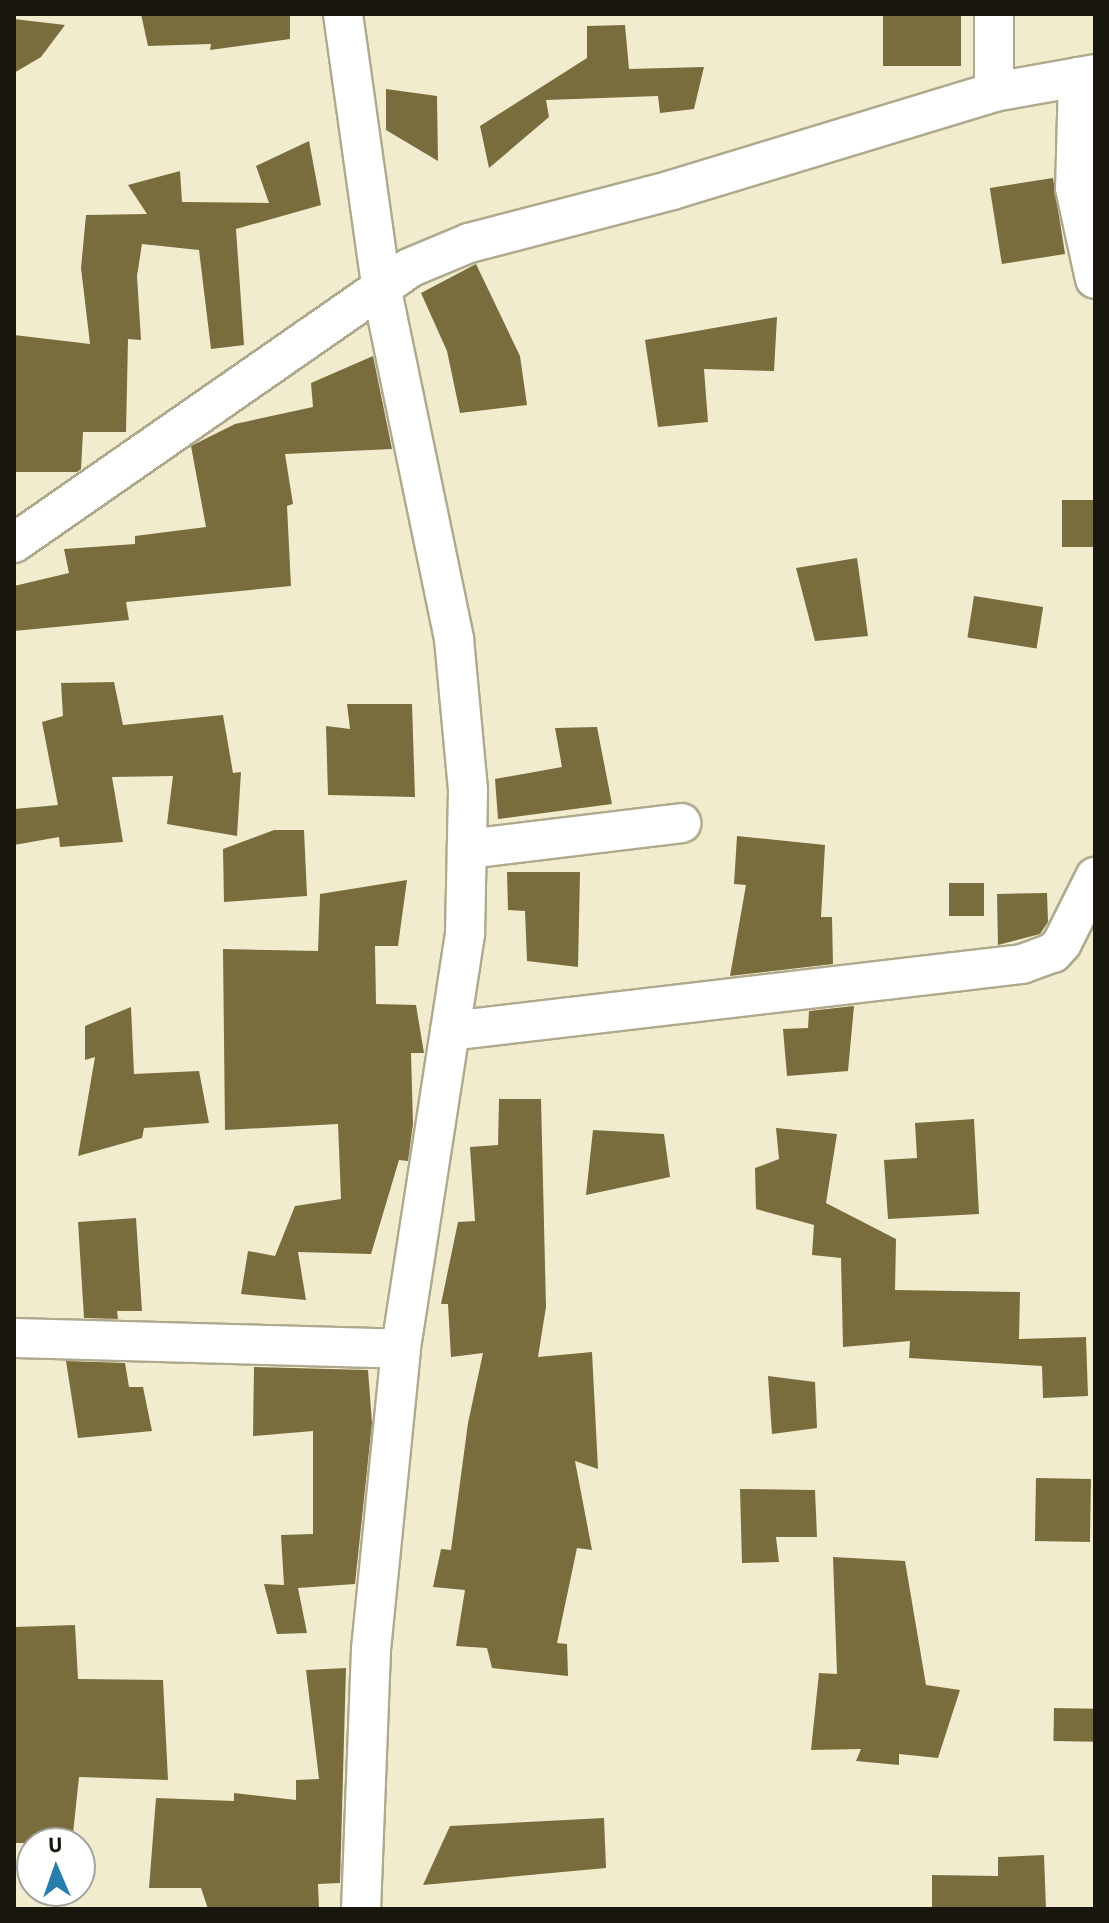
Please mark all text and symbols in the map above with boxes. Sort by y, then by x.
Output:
north arrow [16,1827,96,1907]
text: U [47,1829,63,1861]

